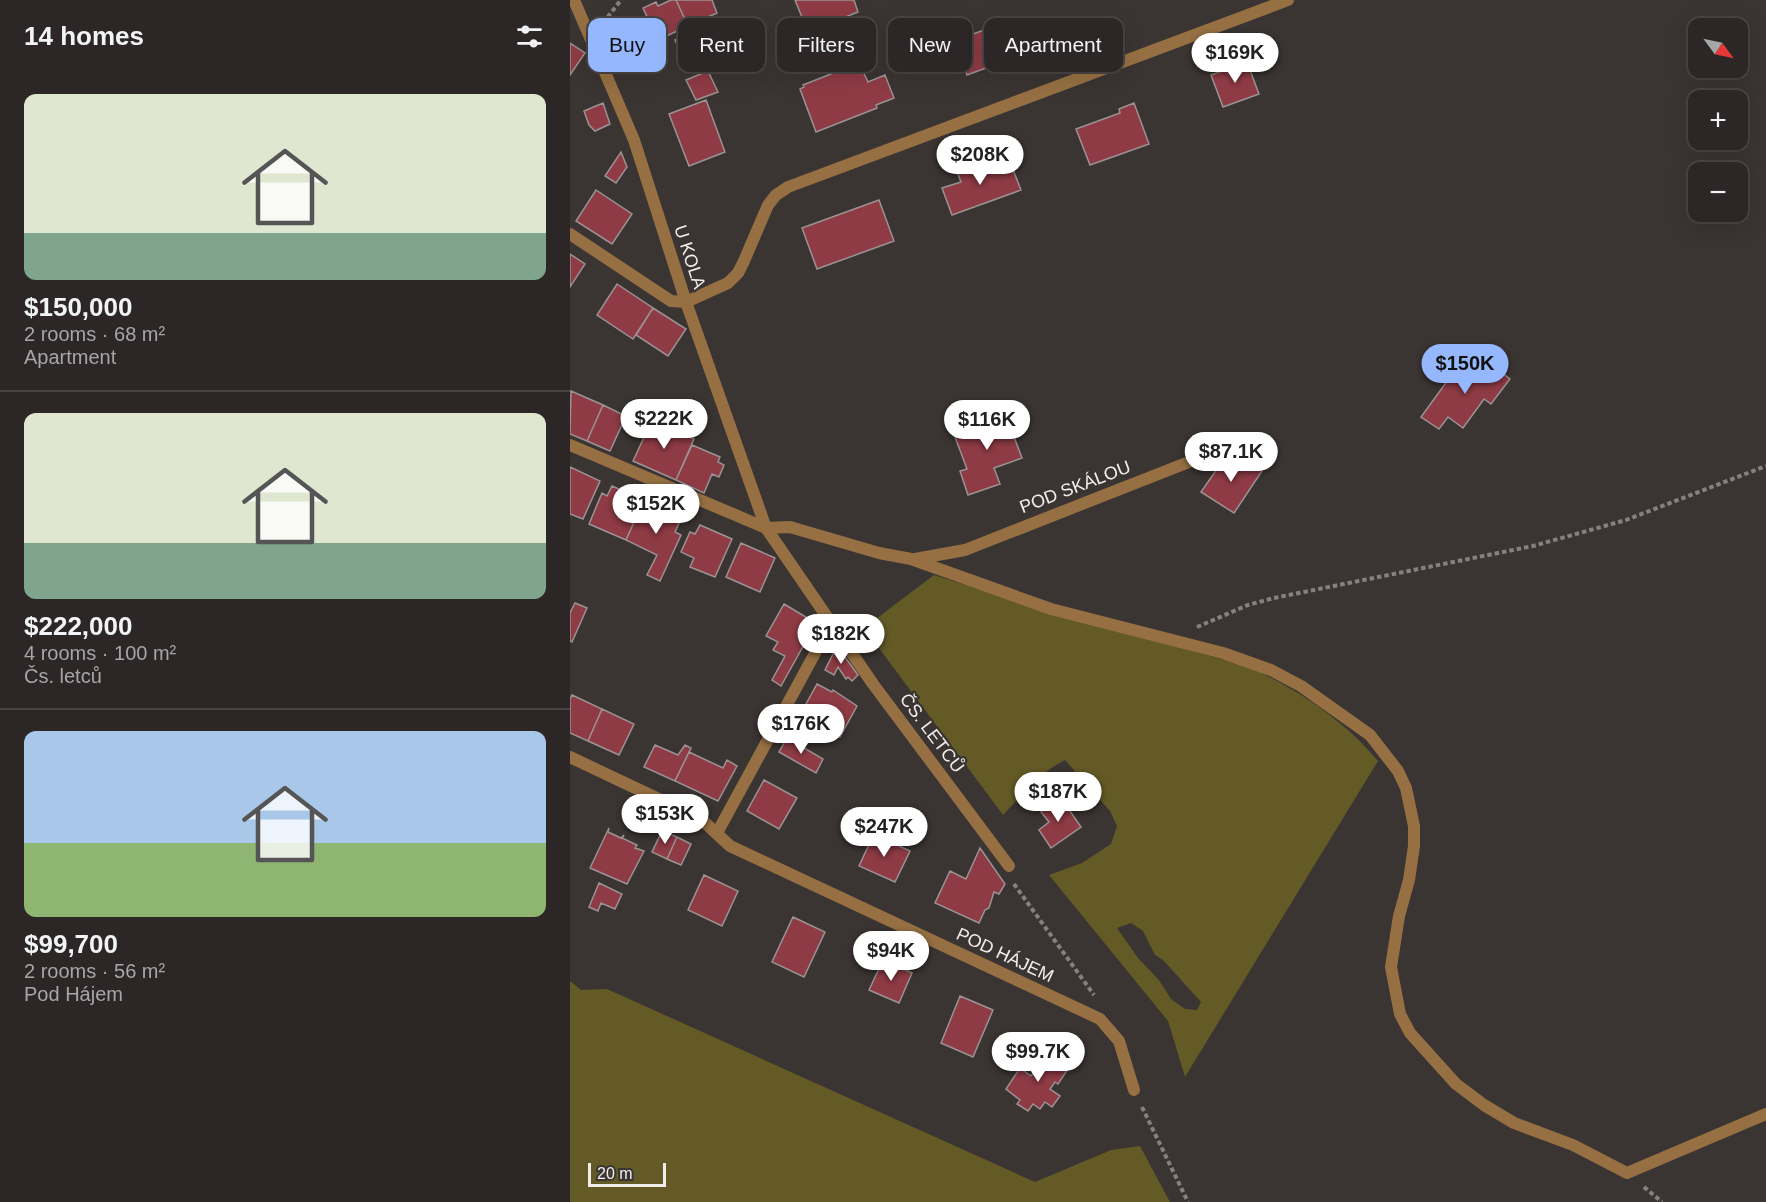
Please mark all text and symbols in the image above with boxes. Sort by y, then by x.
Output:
chip: Buy [588,18,666,72]
chip: Rent [678,18,765,72]
chip: Filters [777,18,876,72]
chip: New [888,18,972,72]
chip: Apartment [984,18,1123,72]
north arrow [1688,18,1748,78]
map controls [1688,18,1748,222]
icon: filters [513,20,546,53]
text: 14 homes [24,21,144,51]
pin: $169K [1193,33,1277,84]
text: $169K [1206,41,1264,63]
button: + [1688,90,1748,150]
icon: home [231,133,339,241]
pin: $208K [938,135,1022,186]
text: $208K [951,143,1009,165]
button: − [1688,162,1748,222]
street label: U KOLA [670,223,710,291]
text: $150,000 [24,292,132,322]
text: 2 rooms · 68 m² [24,323,165,345]
pin: $150K [1423,344,1507,395]
text: Apartment [24,346,116,368]
text: $150K [1436,352,1494,374]
pin: $222K [622,399,706,450]
pin: $116K [945,400,1029,451]
text: $222K [635,407,693,429]
text: $116K [958,408,1016,430]
pin: $87.1K [1182,432,1280,483]
text: $87.1K [1199,440,1263,462]
icon: home [231,452,339,560]
street label: POD SKÁLOU [1017,457,1133,517]
pin: $152K [614,484,698,535]
text: $152K [627,492,685,514]
text: $222,000 [24,611,132,641]
pin: $182K [799,614,883,665]
text: $182K [812,622,870,644]
text: 4 rooms · 100 m² [24,642,176,664]
text: Čs. letců [24,665,102,687]
street label: ČS. LETCŮ [896,689,969,777]
pin: $176K [759,704,843,755]
text: $176K [772,712,830,734]
icon: home [231,770,339,878]
pin: $187K [1016,772,1100,823]
text: $187K [1029,780,1087,802]
pin: $153K [623,794,707,845]
text: $153K [636,802,694,824]
pin: $247K [842,807,926,858]
text: $247K [855,815,913,837]
street label: POD HÁJEM [953,924,1057,986]
text: $99,700 [24,929,118,959]
pin: $94K [855,931,927,982]
text: $94K [867,939,915,961]
text: 2 rooms · 56 m² [24,960,165,982]
text: Pod Hájem [24,983,123,1005]
pin: $99.7K [989,1032,1087,1083]
text: $99.7K [1006,1040,1070,1062]
scale bar [588,1160,666,1188]
text: 20 m [597,1165,633,1182]

